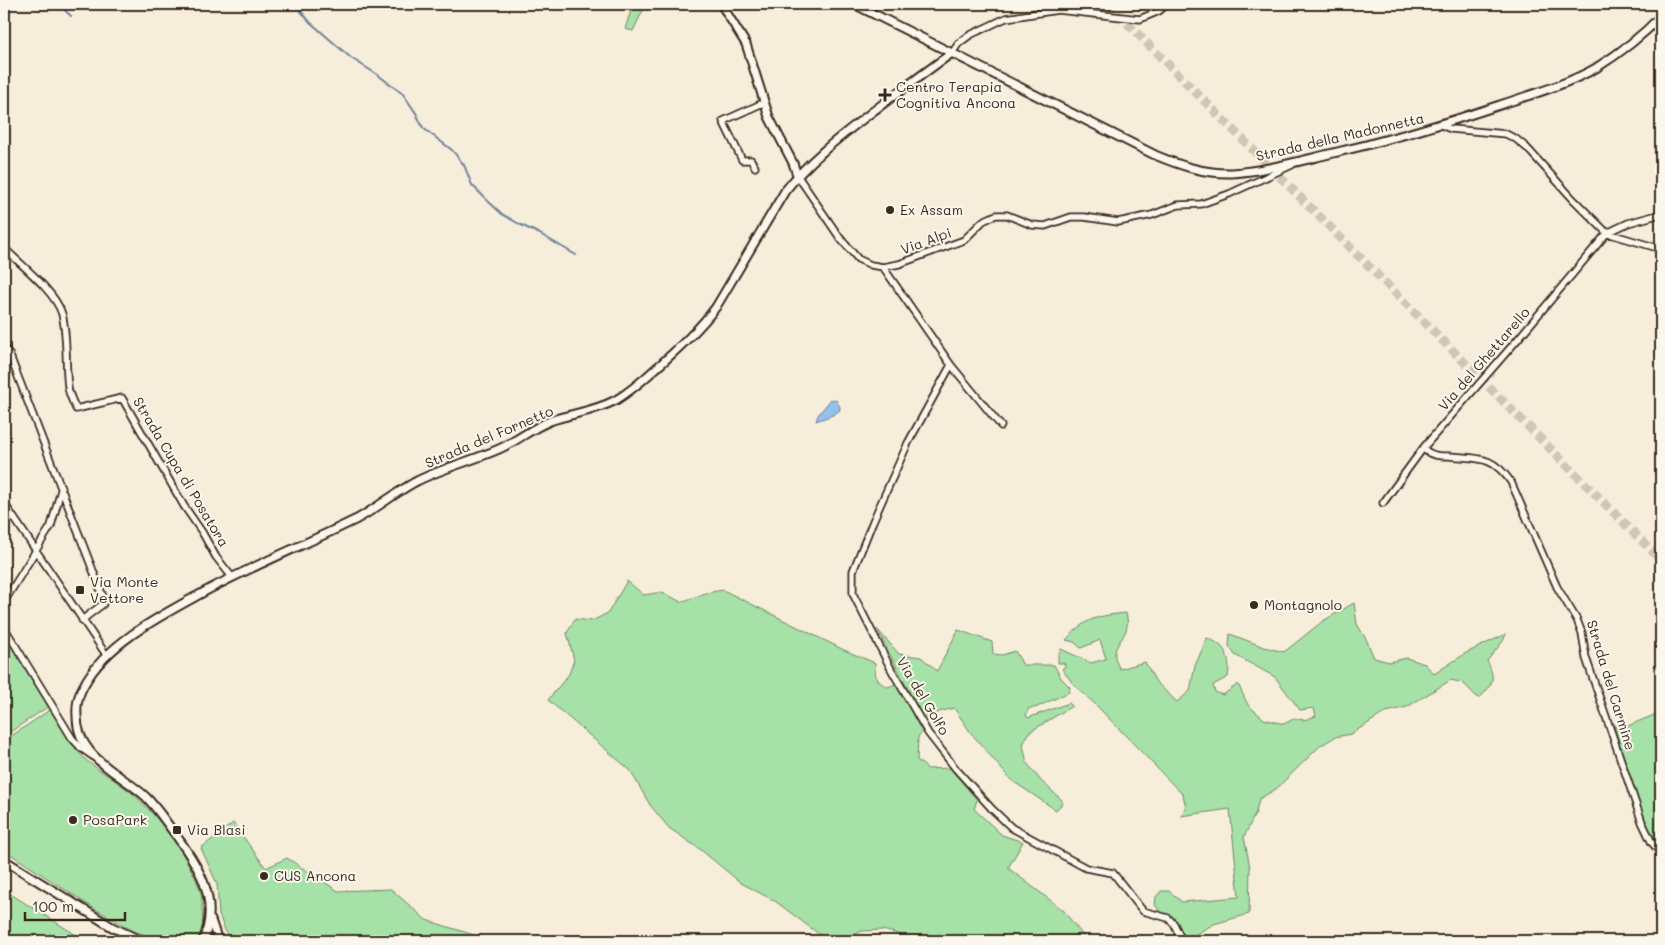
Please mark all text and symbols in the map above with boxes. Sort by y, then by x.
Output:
place label: Centro Terapia Cognitiva Ancona [896,77,1016,112]
marker: Centro Terapia Cognitiva Ancona [878,88,892,102]
street label: Strada della Madonnetta [1254,108,1426,165]
place label: Ex Assam [900,200,963,219]
marker: Ex Assam [884,204,896,216]
street label: Via Alpi [898,223,954,258]
street label: Via del Ghettarello [1433,303,1534,414]
street label: Strada Cupa di Posatora [129,393,234,550]
street label: Strada del Fornetto [422,401,556,472]
place label: Via Monte Vettore [90,572,159,607]
marker: Via Monte Vettore [74,584,86,596]
place label: Montagnolo [1264,595,1342,614]
marker: Montagnolo [1248,599,1260,611]
street label: Strada del Carmine [1583,618,1640,752]
street label: Via del Golfo [893,653,954,738]
place label: PosaPark [83,810,147,829]
marker: PosaPark [67,814,79,826]
place label: Via Blasi [187,820,246,839]
marker: Via Blasi [171,824,183,836]
place label: CUS Ancona [274,866,356,885]
marker: CUS Ancona [258,870,270,882]
scale bar [25,890,125,922]
text: 100 m [32,896,74,916]

